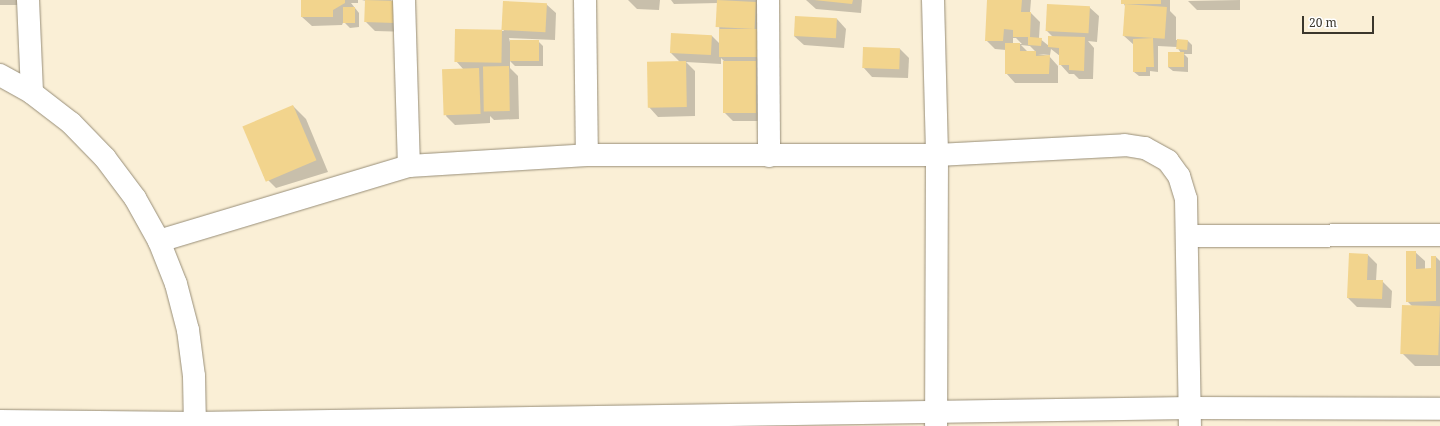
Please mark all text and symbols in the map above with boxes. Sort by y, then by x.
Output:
scale bar [1304,8,1376,34]
text: 20 m [1309,14,1337,31]

